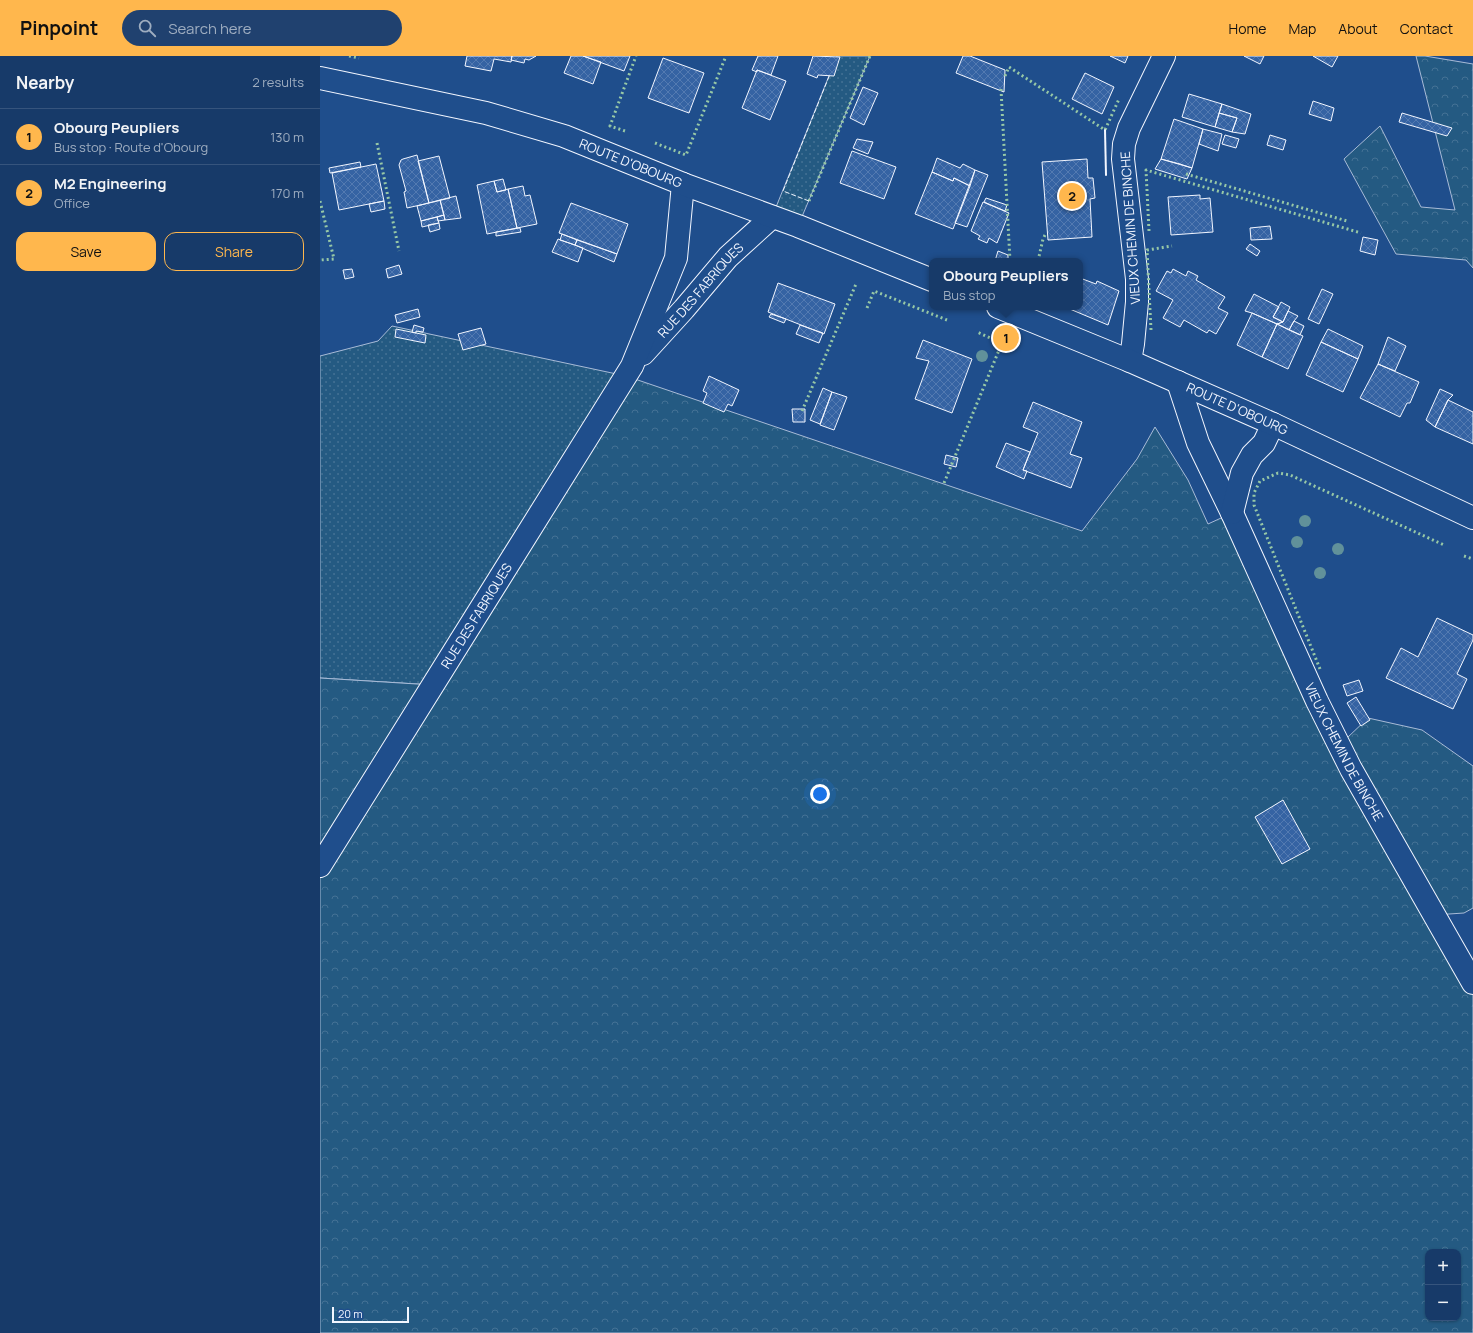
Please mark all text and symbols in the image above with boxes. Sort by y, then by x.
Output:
search box [122,10,402,46]
text: Pinpoint [20,15,98,41]
icon: search [136,17,158,39]
text: Search here [168,18,252,39]
text: Home [1229,19,1266,38]
text: Map [1288,19,1316,38]
text: About [1338,19,1378,38]
text: Contact [1400,19,1453,38]
text: Nearby [16,71,74,94]
text: 2 results [252,73,304,91]
text: Obourg Peupliers [54,117,179,138]
text: 1 [26,128,32,146]
text: 130 m [270,128,304,146]
street label: ROUTE D'OBOURG [577,134,685,192]
text: Bus stop · Route d'Obourg [54,138,208,156]
street label: VIEUX CHEMIN DE BINCHE [1116,151,1144,305]
text: M2 Engineering [54,173,167,194]
pin: 2 [1059,181,1085,211]
text: 2 [25,184,33,202]
text: 170 m [271,184,304,202]
text: Office [54,194,90,212]
button: Save [16,232,156,271]
button: Share [164,232,304,271]
street label: RUE DES FABRIQUES [653,238,747,341]
popup [929,258,1083,310]
text: Obourg Peupliers [943,265,1069,286]
text: Bus stop [943,286,996,304]
pin: 1 [993,323,1019,353]
street label: ROUTE D'OBOURG [1184,378,1291,439]
street label: RUE DES FABRIQUES [436,559,516,672]
street label: VIEUX CHEMIN DE BINCHE [1301,680,1388,824]
your location [810,784,830,804]
map controls [1425,1249,1461,1321]
button: + [1425,1249,1461,1285]
button: − [1425,1285,1461,1321]
scale bar [332,1305,409,1324]
text: 20 m [338,1306,363,1321]

